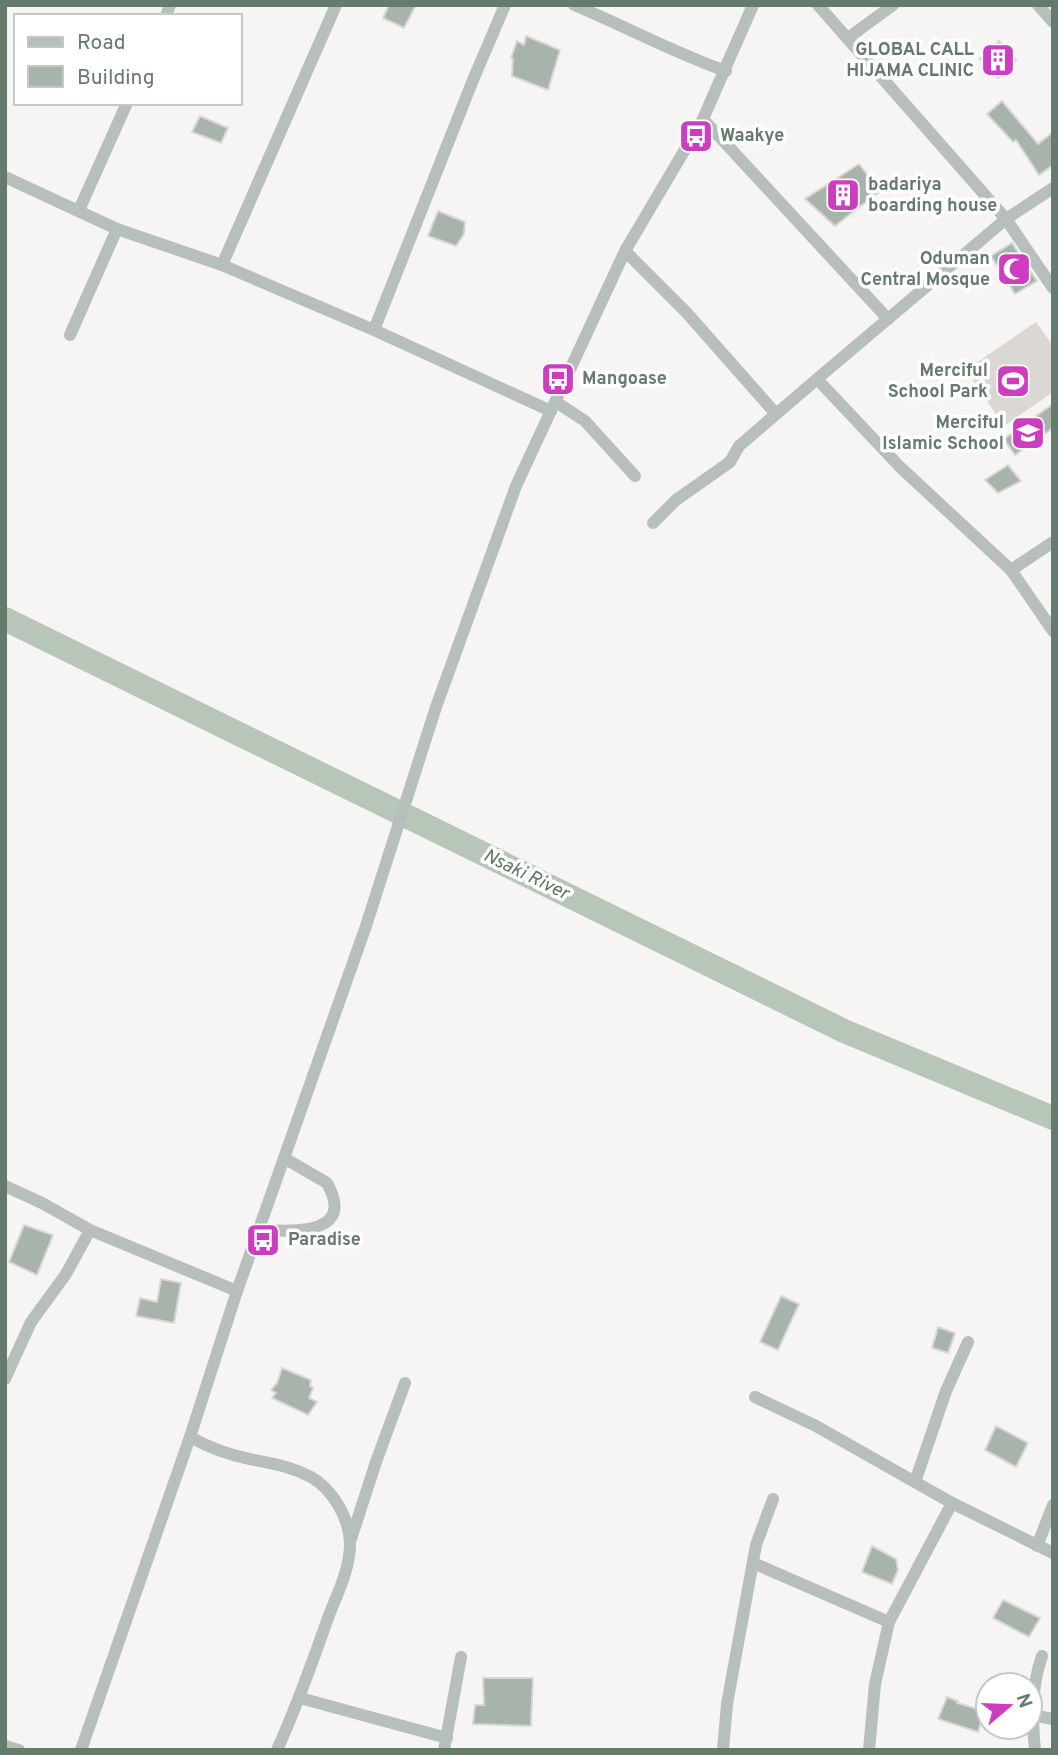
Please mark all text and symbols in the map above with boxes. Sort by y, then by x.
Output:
legend [14,14,242,105]
text: Road [77,30,126,57]
place label: GLOBAL CALL HIJAMA CLINIC [846,39,974,83]
building icon: GLOBAL CALL HIJAMA CLINIC [979,41,1017,79]
text: Building [77,65,155,92]
bus stop icon: Waakye [677,117,715,155]
place label: Waakye [720,125,784,148]
place label: badariya boarding house [868,174,997,218]
building icon: badariya boarding house [824,176,862,214]
place label: Oduman Central Mosque [860,248,990,292]
mosque icon: Oduman Central Mosque [995,250,1033,288]
bus stop icon: Mangoase [539,360,577,398]
place label: Merciful School Park [888,360,988,404]
sports icon: Merciful School Park [994,362,1032,400]
place label: Mangoase [582,368,667,391]
place label: Merciful Islamic School [882,412,1004,456]
school or university icon: Merciful Islamic School [1009,414,1047,452]
water label: Nsaki River [479,844,574,907]
bus stop icon: Paradise [244,1221,282,1259]
place label: Paradise [288,1229,361,1252]
north arrow [974,1671,1044,1741]
text: N [1010,1691,1037,1711]

